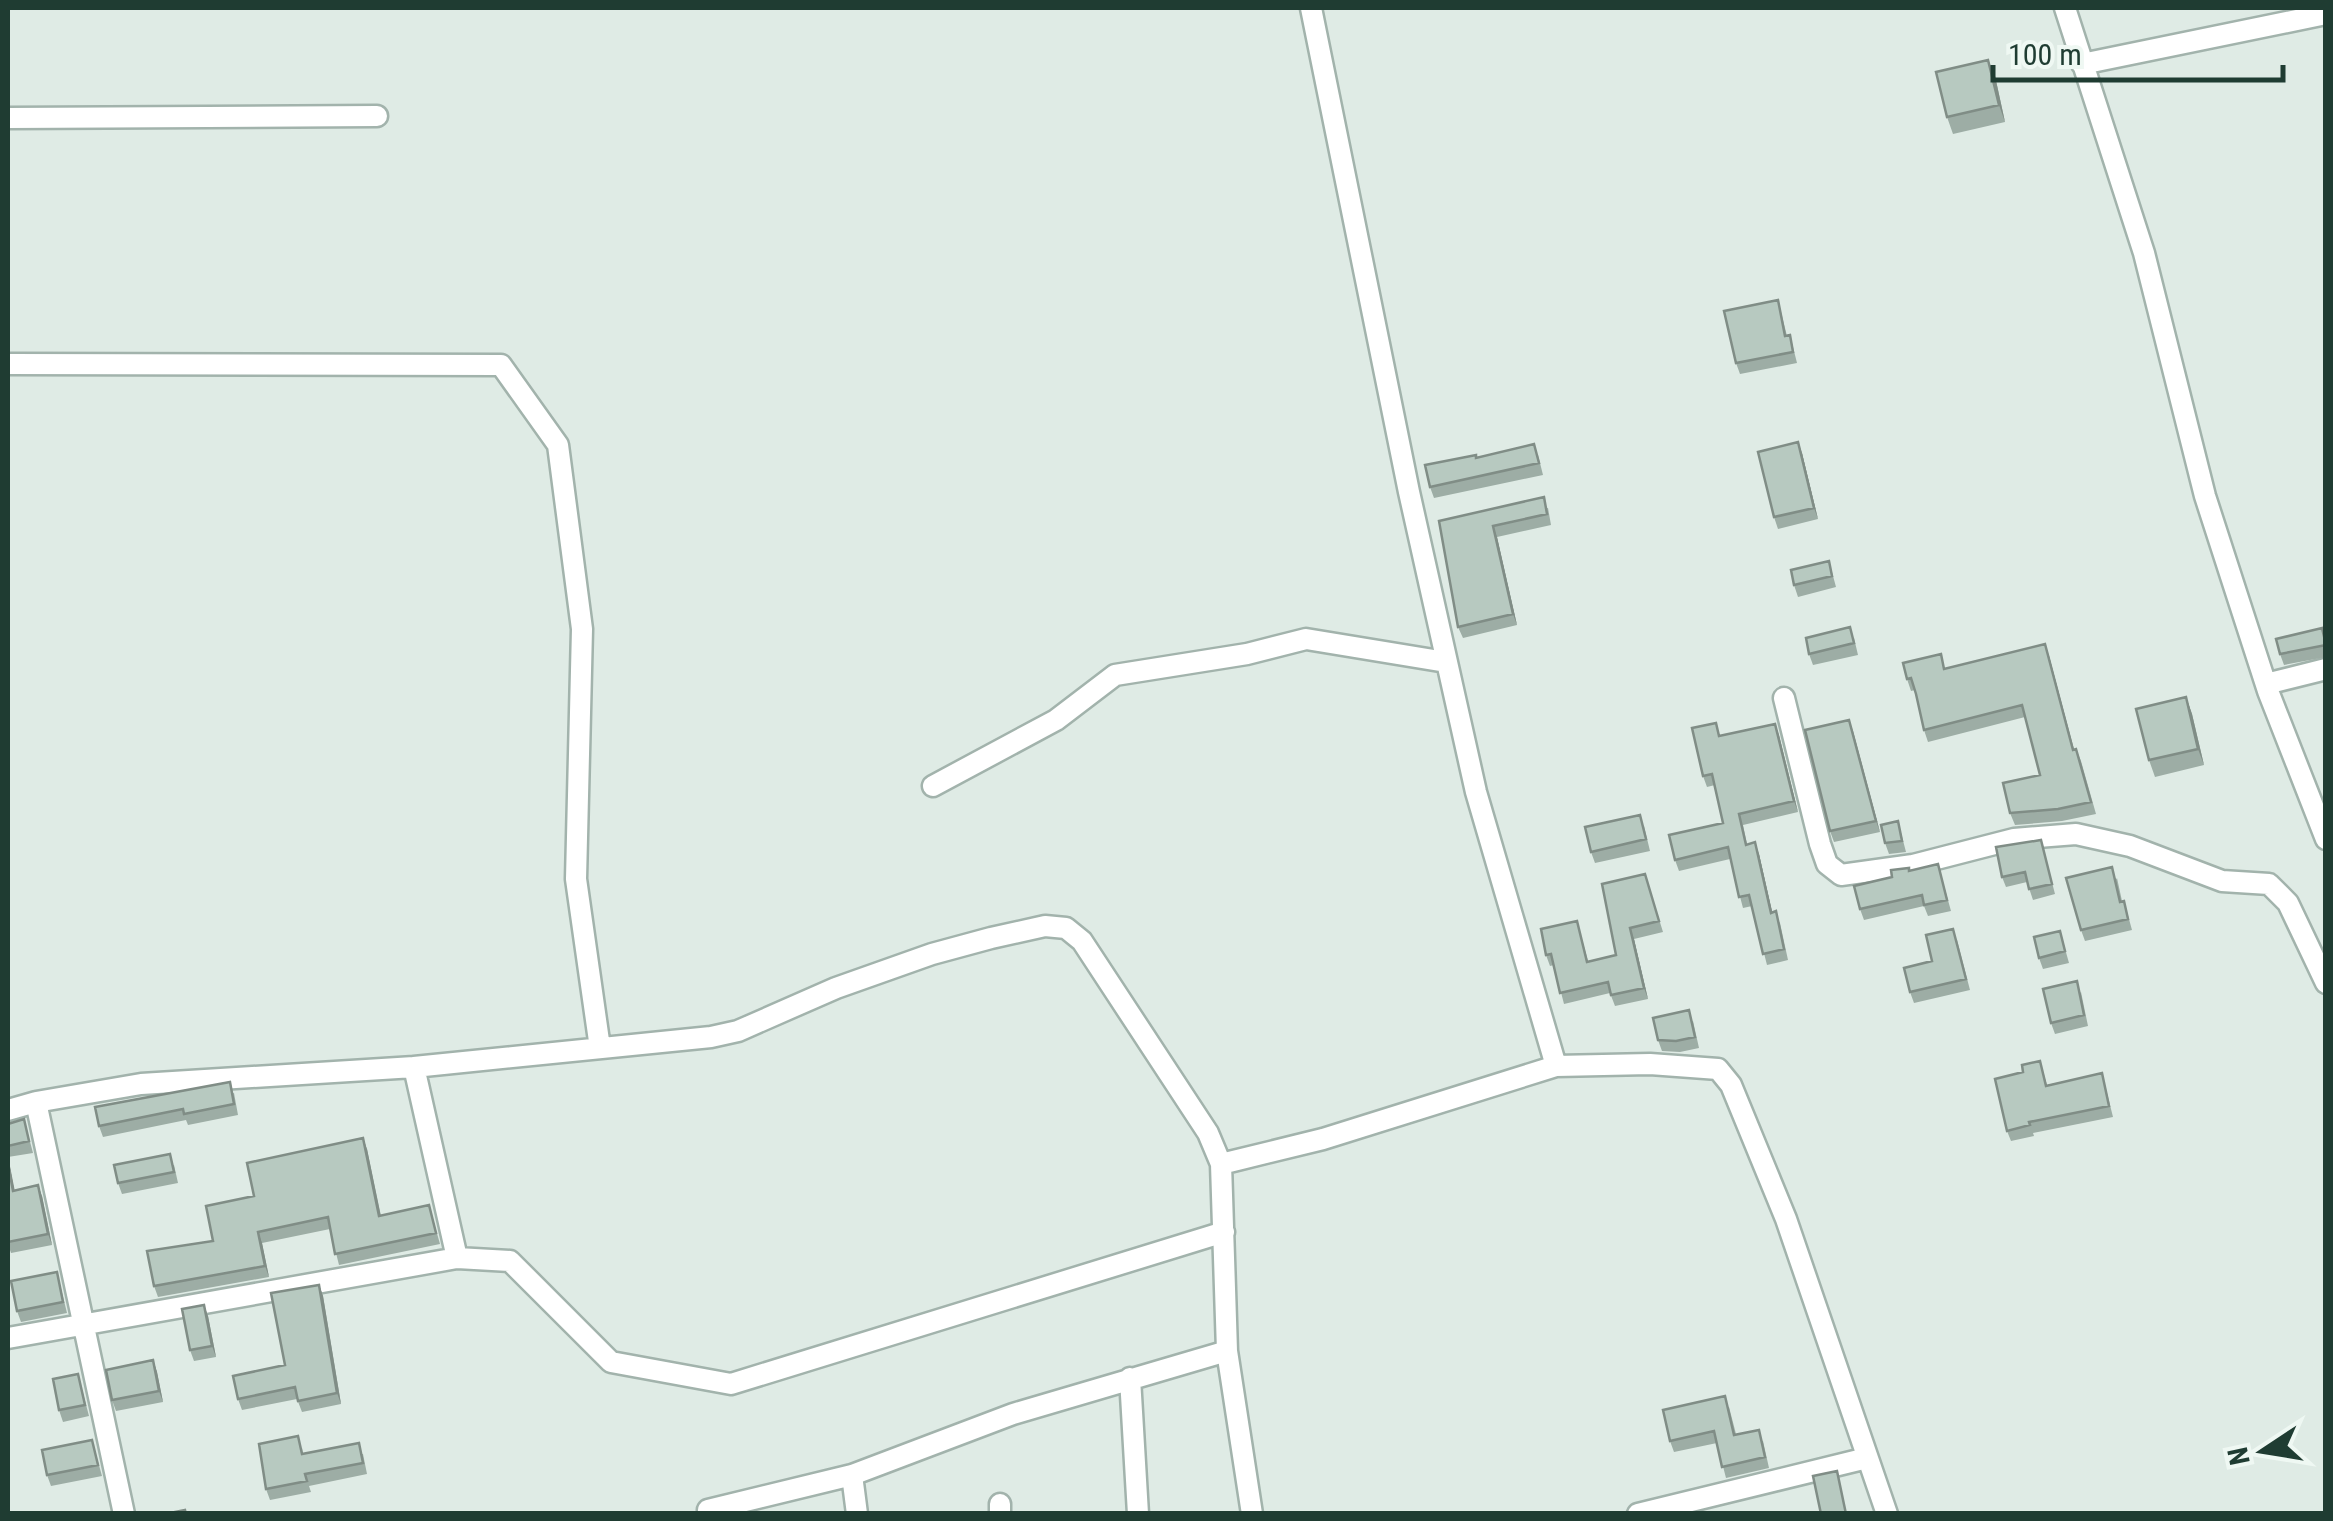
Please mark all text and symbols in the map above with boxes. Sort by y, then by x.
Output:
scale bar [1993,20,2283,82]
text: 100 m [2008,37,2082,72]
north arrow [2213,1401,2313,1501]
text: N [2221,1444,2257,1468]

